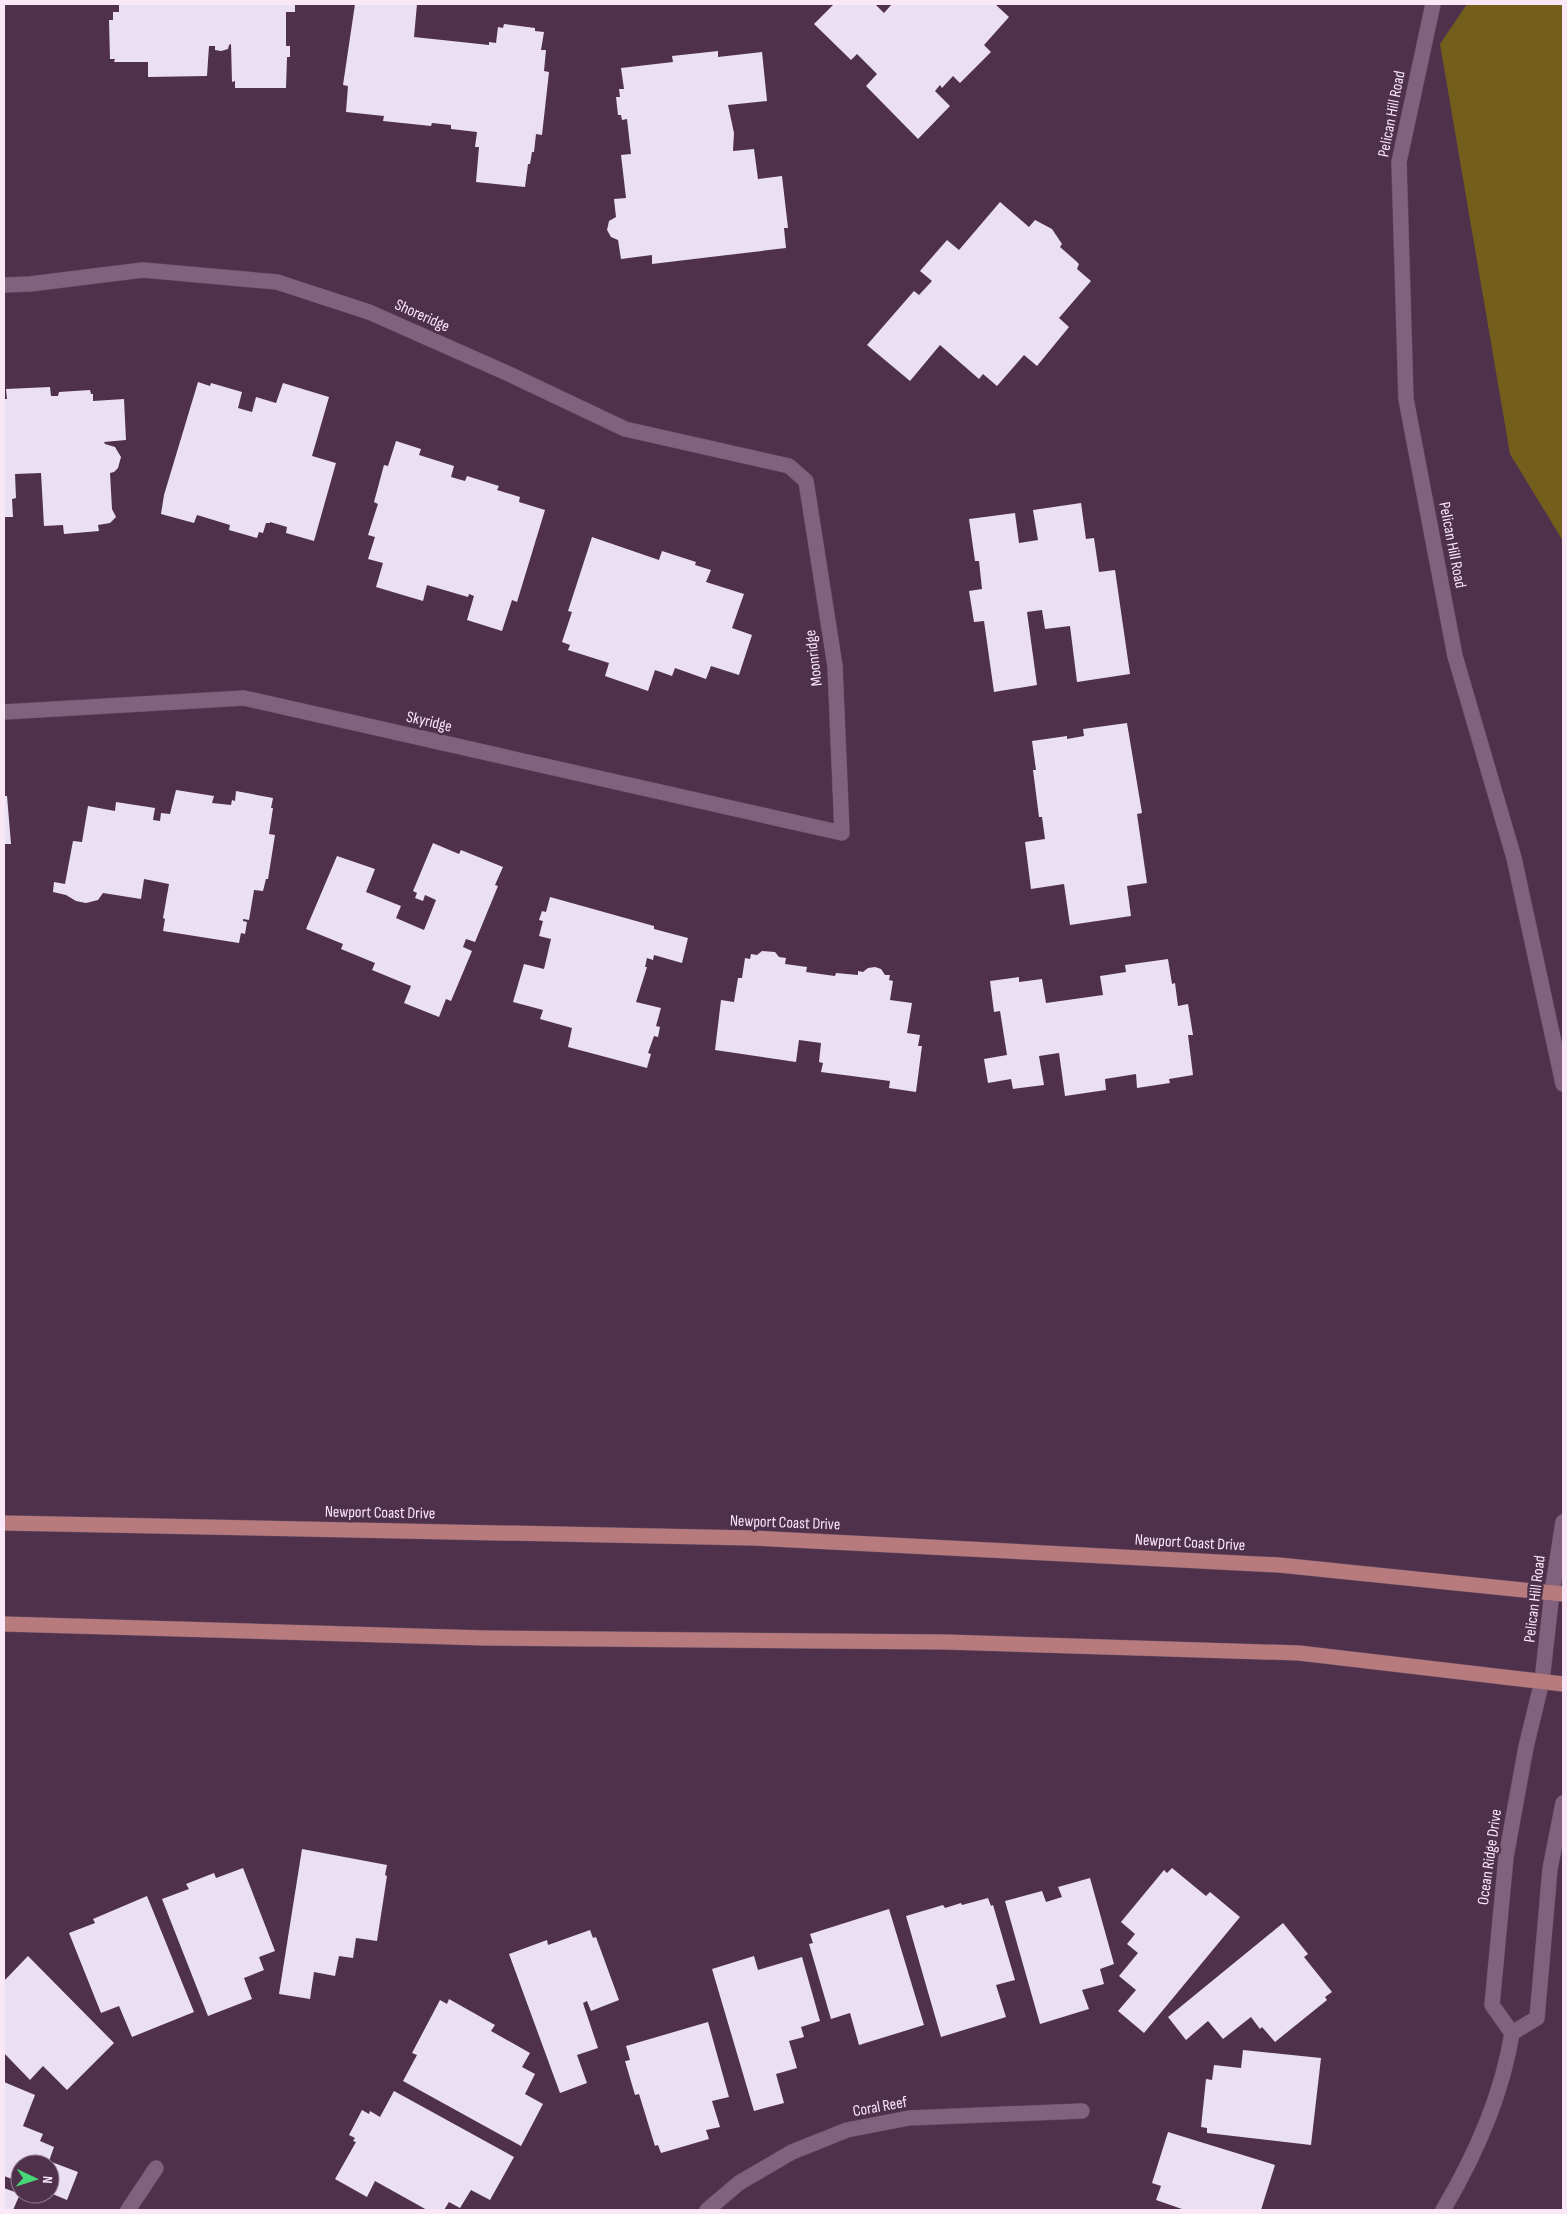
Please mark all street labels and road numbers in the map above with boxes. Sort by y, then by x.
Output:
street label: Pelican Hill Road [1374,69,1410,159]
street label: Shoreridge [392,296,452,336]
street label: Pelican Hill Road [1434,500,1470,590]
street label: Moonridge [801,629,827,687]
street label: Skyridge [404,708,454,736]
street label: Newport Coast Drive [325,1503,435,1523]
street label: Newport Coast Drive [729,1512,841,1534]
street label: Newport Coast Drive [1134,1531,1246,1555]
street label: Pelican Hill Road [1520,1554,1550,1644]
street label: Ocean Ridge Drive [1474,1808,1506,1906]
street label: Coral Reef [851,2093,909,2121]

